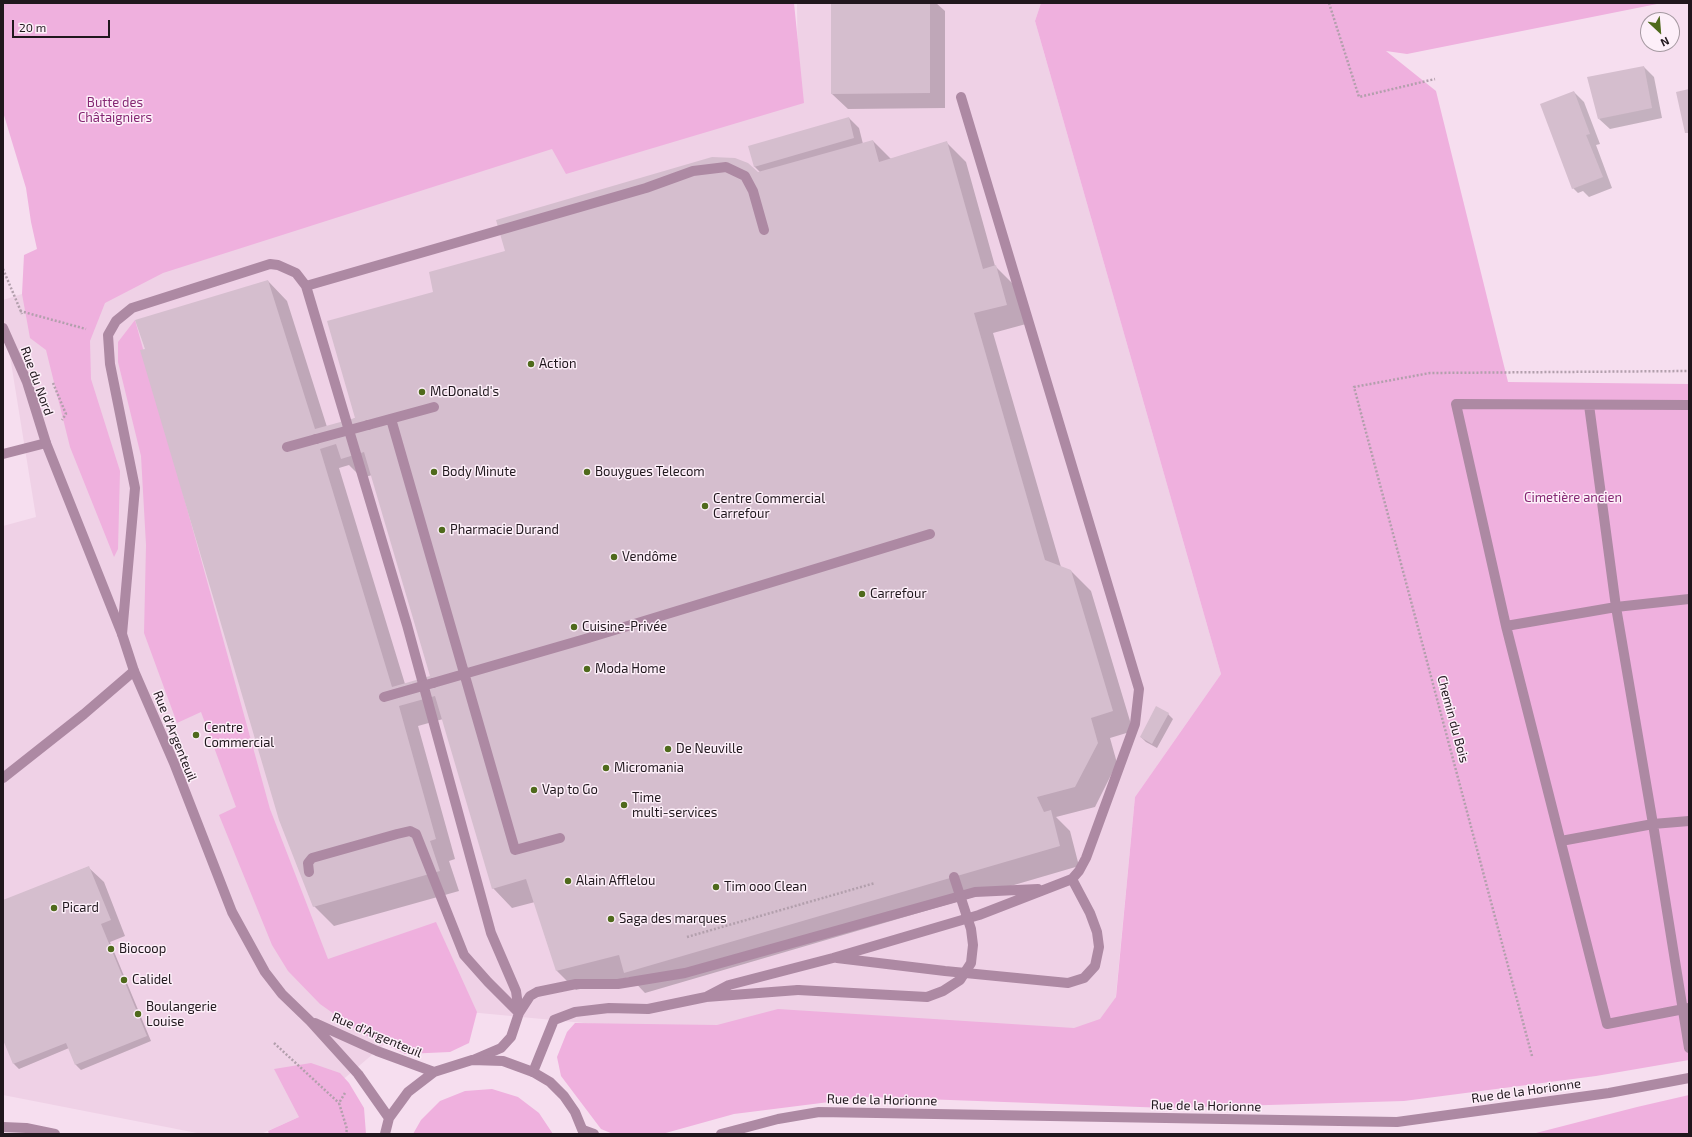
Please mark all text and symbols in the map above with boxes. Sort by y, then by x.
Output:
scale bar [14,12,112,38]
north arrow [1640,12,1680,52]
text: 20 m [19,20,46,34]
text: N [1659,35,1671,50]
park label: Butte des Châtaigniers [78,95,152,126]
street label: Rue du Nord [17,344,57,418]
place label: Action [539,356,577,372]
marker: Action [526,359,536,369]
place label: McDonald's [430,384,499,400]
marker: McDonald's [417,387,427,397]
place label: Body Minute [442,464,516,480]
place label: Bouygues Telecom [595,464,705,480]
marker: Body Minute [429,467,439,477]
marker: Bouygues Telecom [582,467,592,477]
park label: Cimetière ancien [1524,490,1622,506]
place label: Centre Commercial Carrefour [713,491,825,522]
marker: Centre Commercial Carrefour [700,501,710,511]
place label: Pharmacie Durand [450,522,559,538]
marker: Pharmacie Durand [437,525,447,535]
place label: Vendôme [622,549,677,565]
marker: Vendôme [609,552,619,562]
place label: Carrefour [870,586,927,602]
marker: Carrefour [857,589,867,599]
place label: Cuisine-Privée [582,619,667,635]
marker: Cuisine-Privée [569,622,579,632]
place label: Moda Home [595,661,666,677]
marker: Moda Home [582,664,592,674]
street label: Chemin du Bois [1434,673,1472,765]
street label: Rue d'Argenteuil [150,688,200,784]
place label: Centre Commercial [204,720,274,751]
marker: Centre Commercial [191,730,201,740]
place label: De Neuville [676,741,743,757]
marker: De Neuville [663,744,673,754]
place label: Micromania [614,760,684,776]
marker: Micromania [601,763,611,773]
place label: Vap to Go [542,782,598,798]
marker: Vap to Go [529,785,539,795]
place label: Time multi-services [632,790,717,821]
marker: Time multi-services [619,800,629,810]
place label: Alain Afflelou [576,873,655,889]
marker: Alain Afflelou [563,876,573,886]
place label: Tim ooo Clean [724,879,807,895]
marker: Tim ooo Clean [711,882,721,892]
place label: Picard [62,900,99,916]
marker: Picard [49,903,59,913]
place label: Saga des marques [619,911,727,927]
marker: Saga des marques [606,914,616,924]
place label: Biocoop [119,941,166,957]
marker: Biocoop [106,944,116,954]
place label: Calidel [132,972,172,988]
marker: Calidel [119,975,129,985]
place label: Boulangerie Louise [146,999,217,1030]
marker: Boulangerie Louise [133,1009,143,1019]
street label: Rue d'Argenteuil [330,1009,424,1061]
street label: Rue de la Horionne [1470,1076,1582,1106]
street label: Rue de la Horionne [827,1091,937,1109]
street label: Rue de la Horionne [1151,1097,1261,1115]

